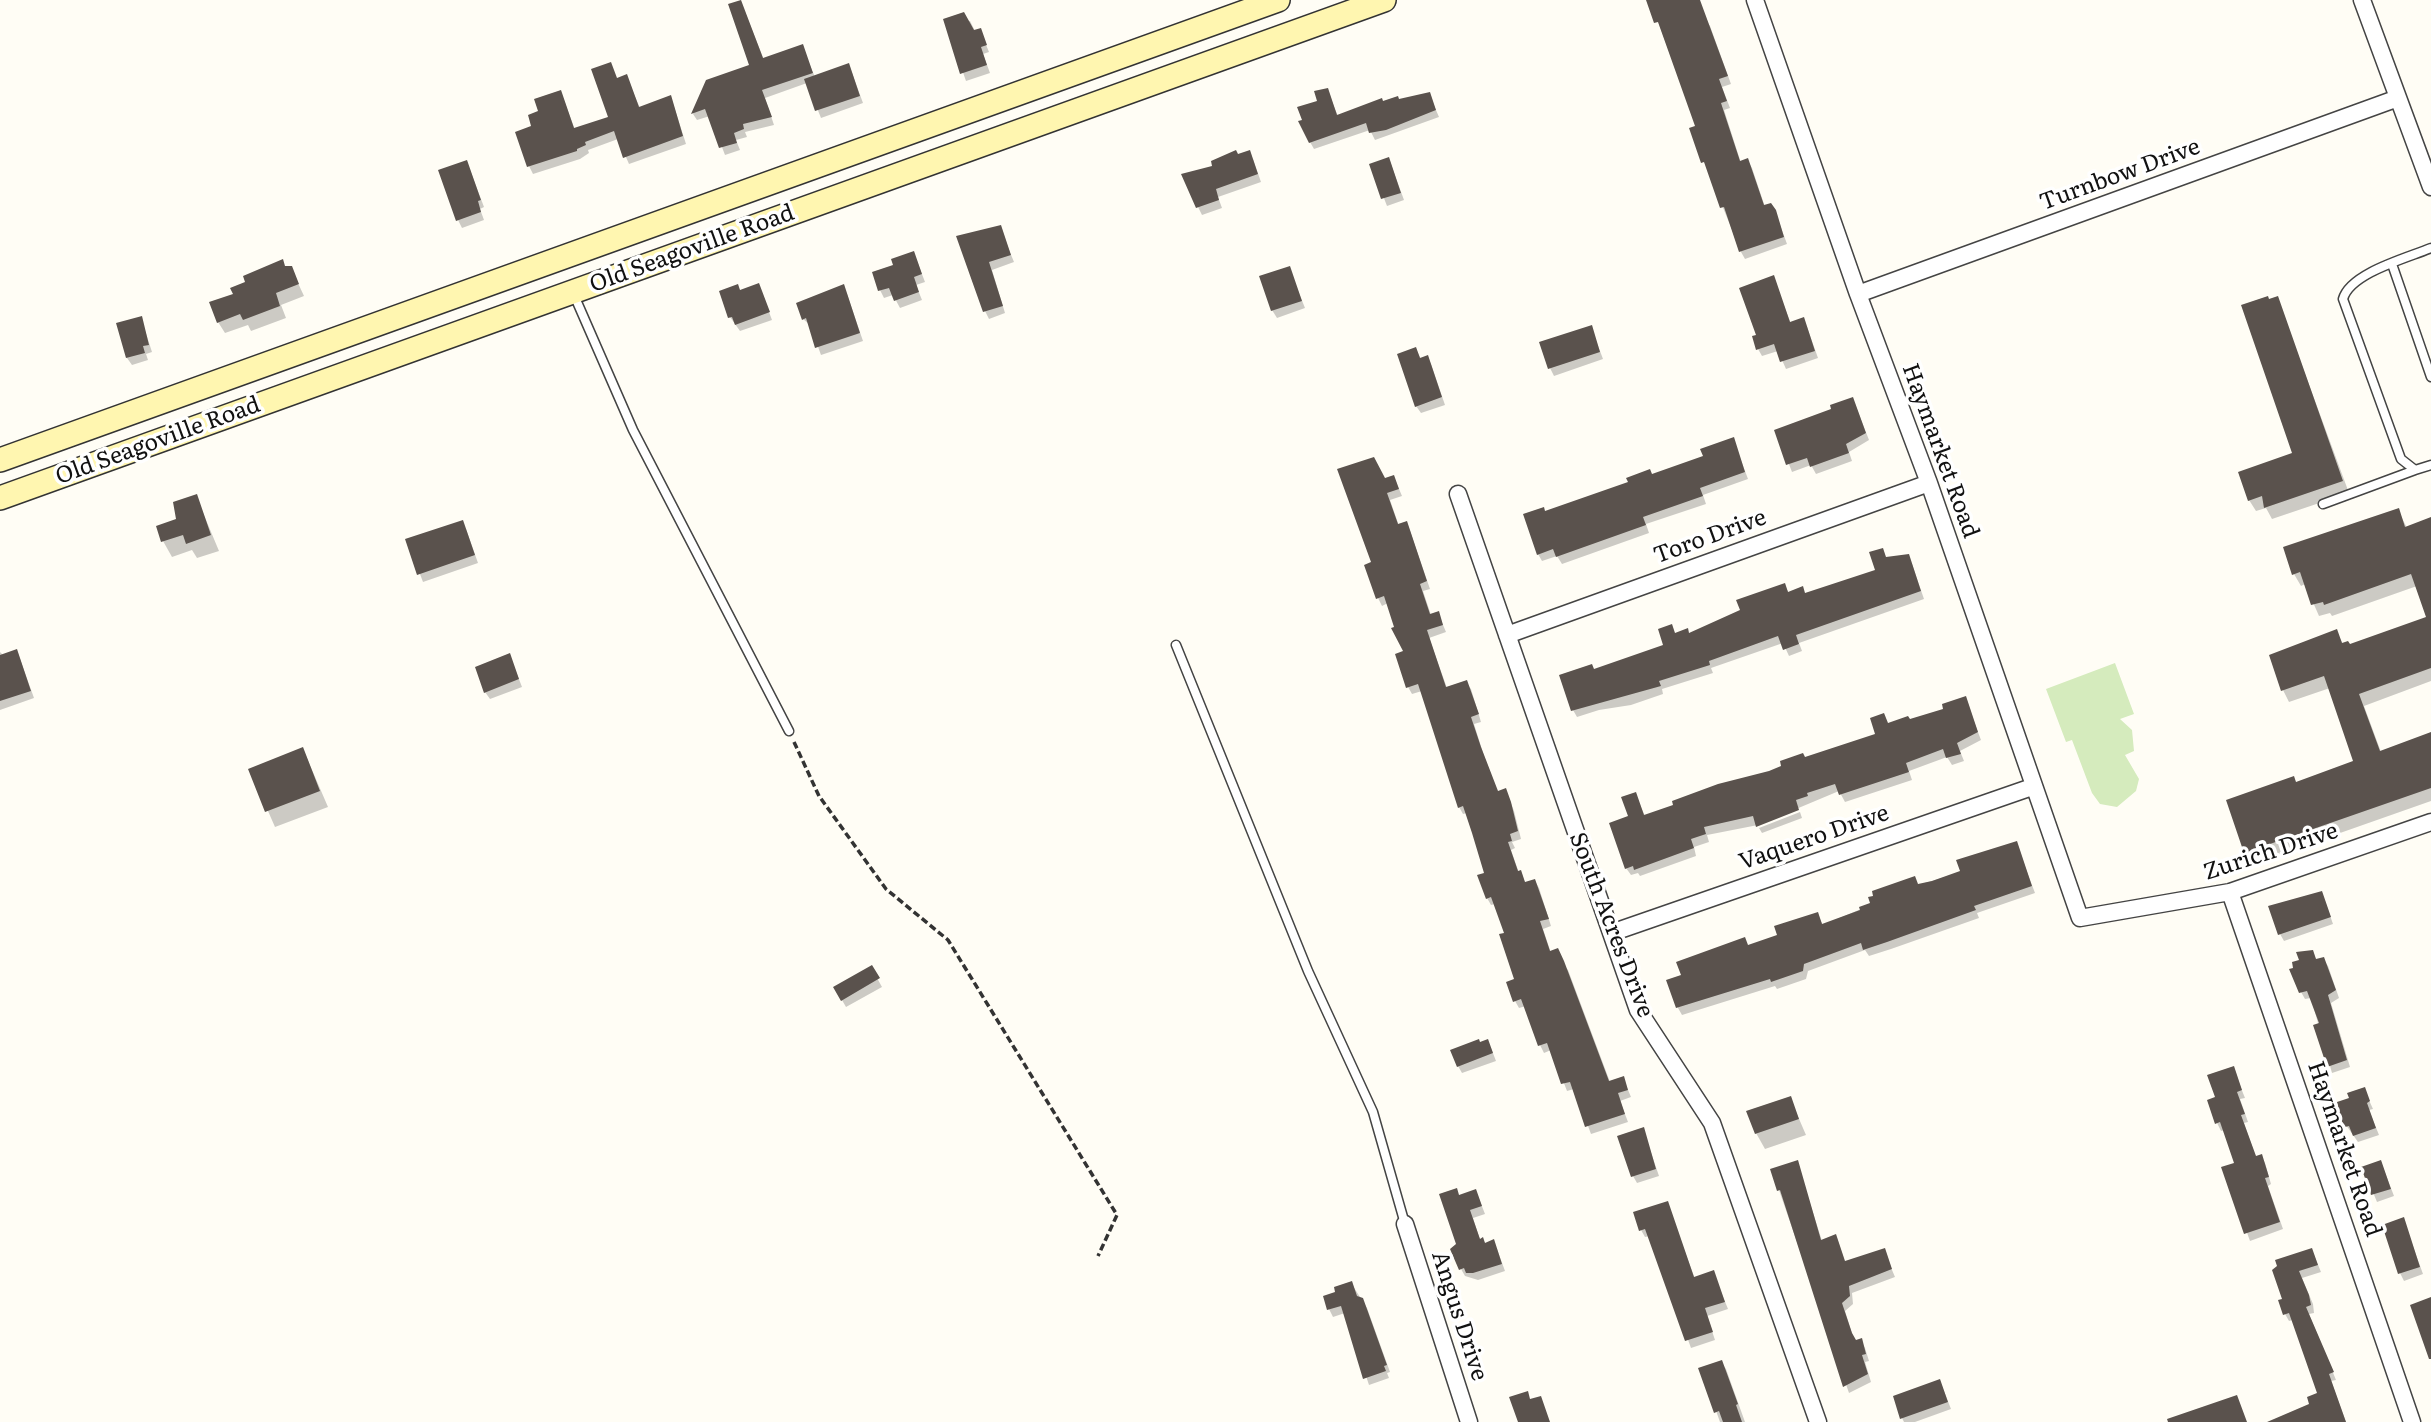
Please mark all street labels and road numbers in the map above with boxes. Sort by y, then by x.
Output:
street label: Turnbow Drive [2036,133,2204,217]
street label: Old Seagoville Road [586,199,798,299]
street label: Haymarket Road [1896,360,1984,542]
street label: Old Seagoville Road [52,391,264,491]
street label: Toro Drive [1650,504,1770,570]
street label: Vaquero Drive [1735,799,1893,877]
street label: Zurich Drive [2200,817,2342,887]
street label: South Acres Drive [1563,829,1659,1021]
street label: Haymarket Road [2301,1058,2387,1240]
street label: Angus Drive [1425,1248,1493,1384]

